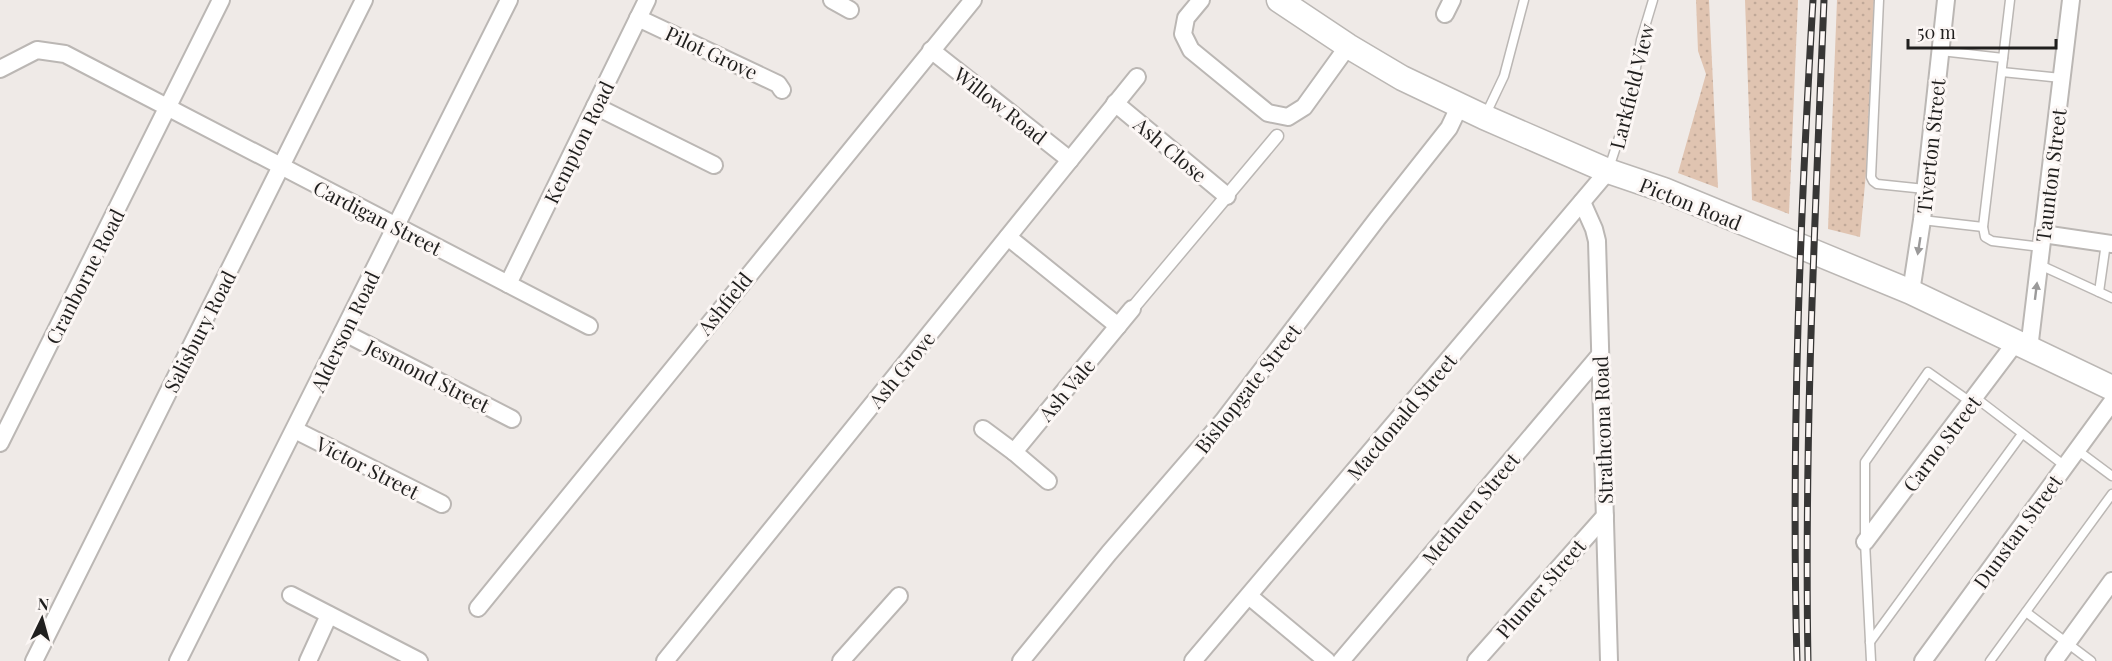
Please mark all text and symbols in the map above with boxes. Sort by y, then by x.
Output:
scale bar [1908,12,2056,50]
street label: Pilot Grove [661,19,763,85]
street label: Larkfield View [1602,20,1660,152]
text: 50 m [1917,20,1956,44]
street label: Willow Road [948,60,1053,150]
street label: Kempton Road [537,76,619,208]
street label: Tiverton Street [1909,76,1951,215]
street label: Taunton Street [2028,106,2072,243]
street label: Ash Close [1128,110,1213,187]
street label: Picton Road [1636,170,1746,236]
street label: Cardigan Street [309,173,448,261]
street label: Cranborne Road [38,204,130,348]
one-way arrow [1914,237,1923,256]
street label: Salisbury Road [157,265,241,396]
street label: Alderson Road [303,266,385,397]
street label: Ashfield [690,266,758,341]
one-way arrow [2032,282,2041,301]
street label: Bishopgate Street [1188,317,1307,458]
street label: Ash Grove [861,325,940,414]
street label: Jesmond Street [360,332,496,418]
street label: Macdonald Street [1340,346,1462,485]
street label: Ash Vale [1031,352,1100,427]
street label: Strathcona Road [1586,355,1618,505]
street label: Carno Street [1896,389,1987,497]
street label: Victor Street [311,429,425,505]
street label: Methuen Street [1415,446,1525,570]
street label: Dunstan Street [1967,468,2068,593]
street label: Plumer Street [1489,532,1591,644]
north arrow [12,589,72,649]
text: N [37,593,50,615]

